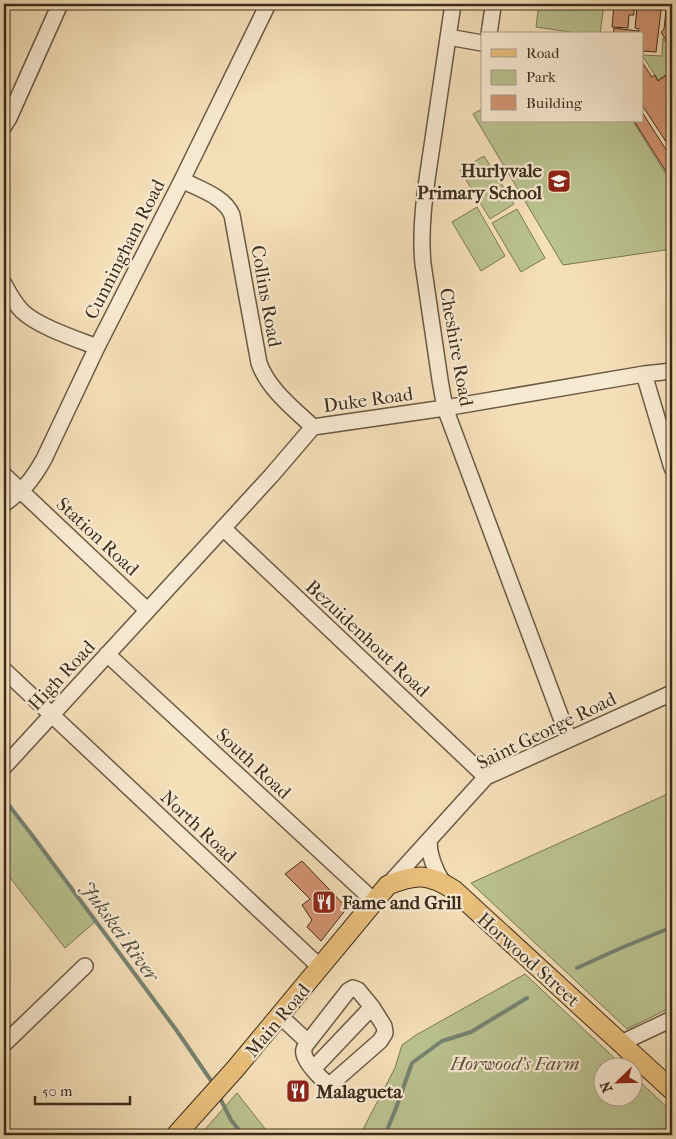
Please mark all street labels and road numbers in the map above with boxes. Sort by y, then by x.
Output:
street label: Cunningham Road [80,175,170,323]
street label: Collins Road [246,244,286,349]
street label: Cheshire Road [435,286,477,409]
street label: Duke Road [322,383,415,417]
street label: Station Road [52,493,144,581]
street label: Bezuidenhout Road [301,576,434,702]
street label: High Road [24,636,100,715]
street label: Saint George Road [473,687,620,774]
street label: South Road [212,724,296,804]
street label: North Road [156,786,241,868]
street label: Horwood Street [473,908,584,1012]
street label: Main Road [241,979,315,1062]

